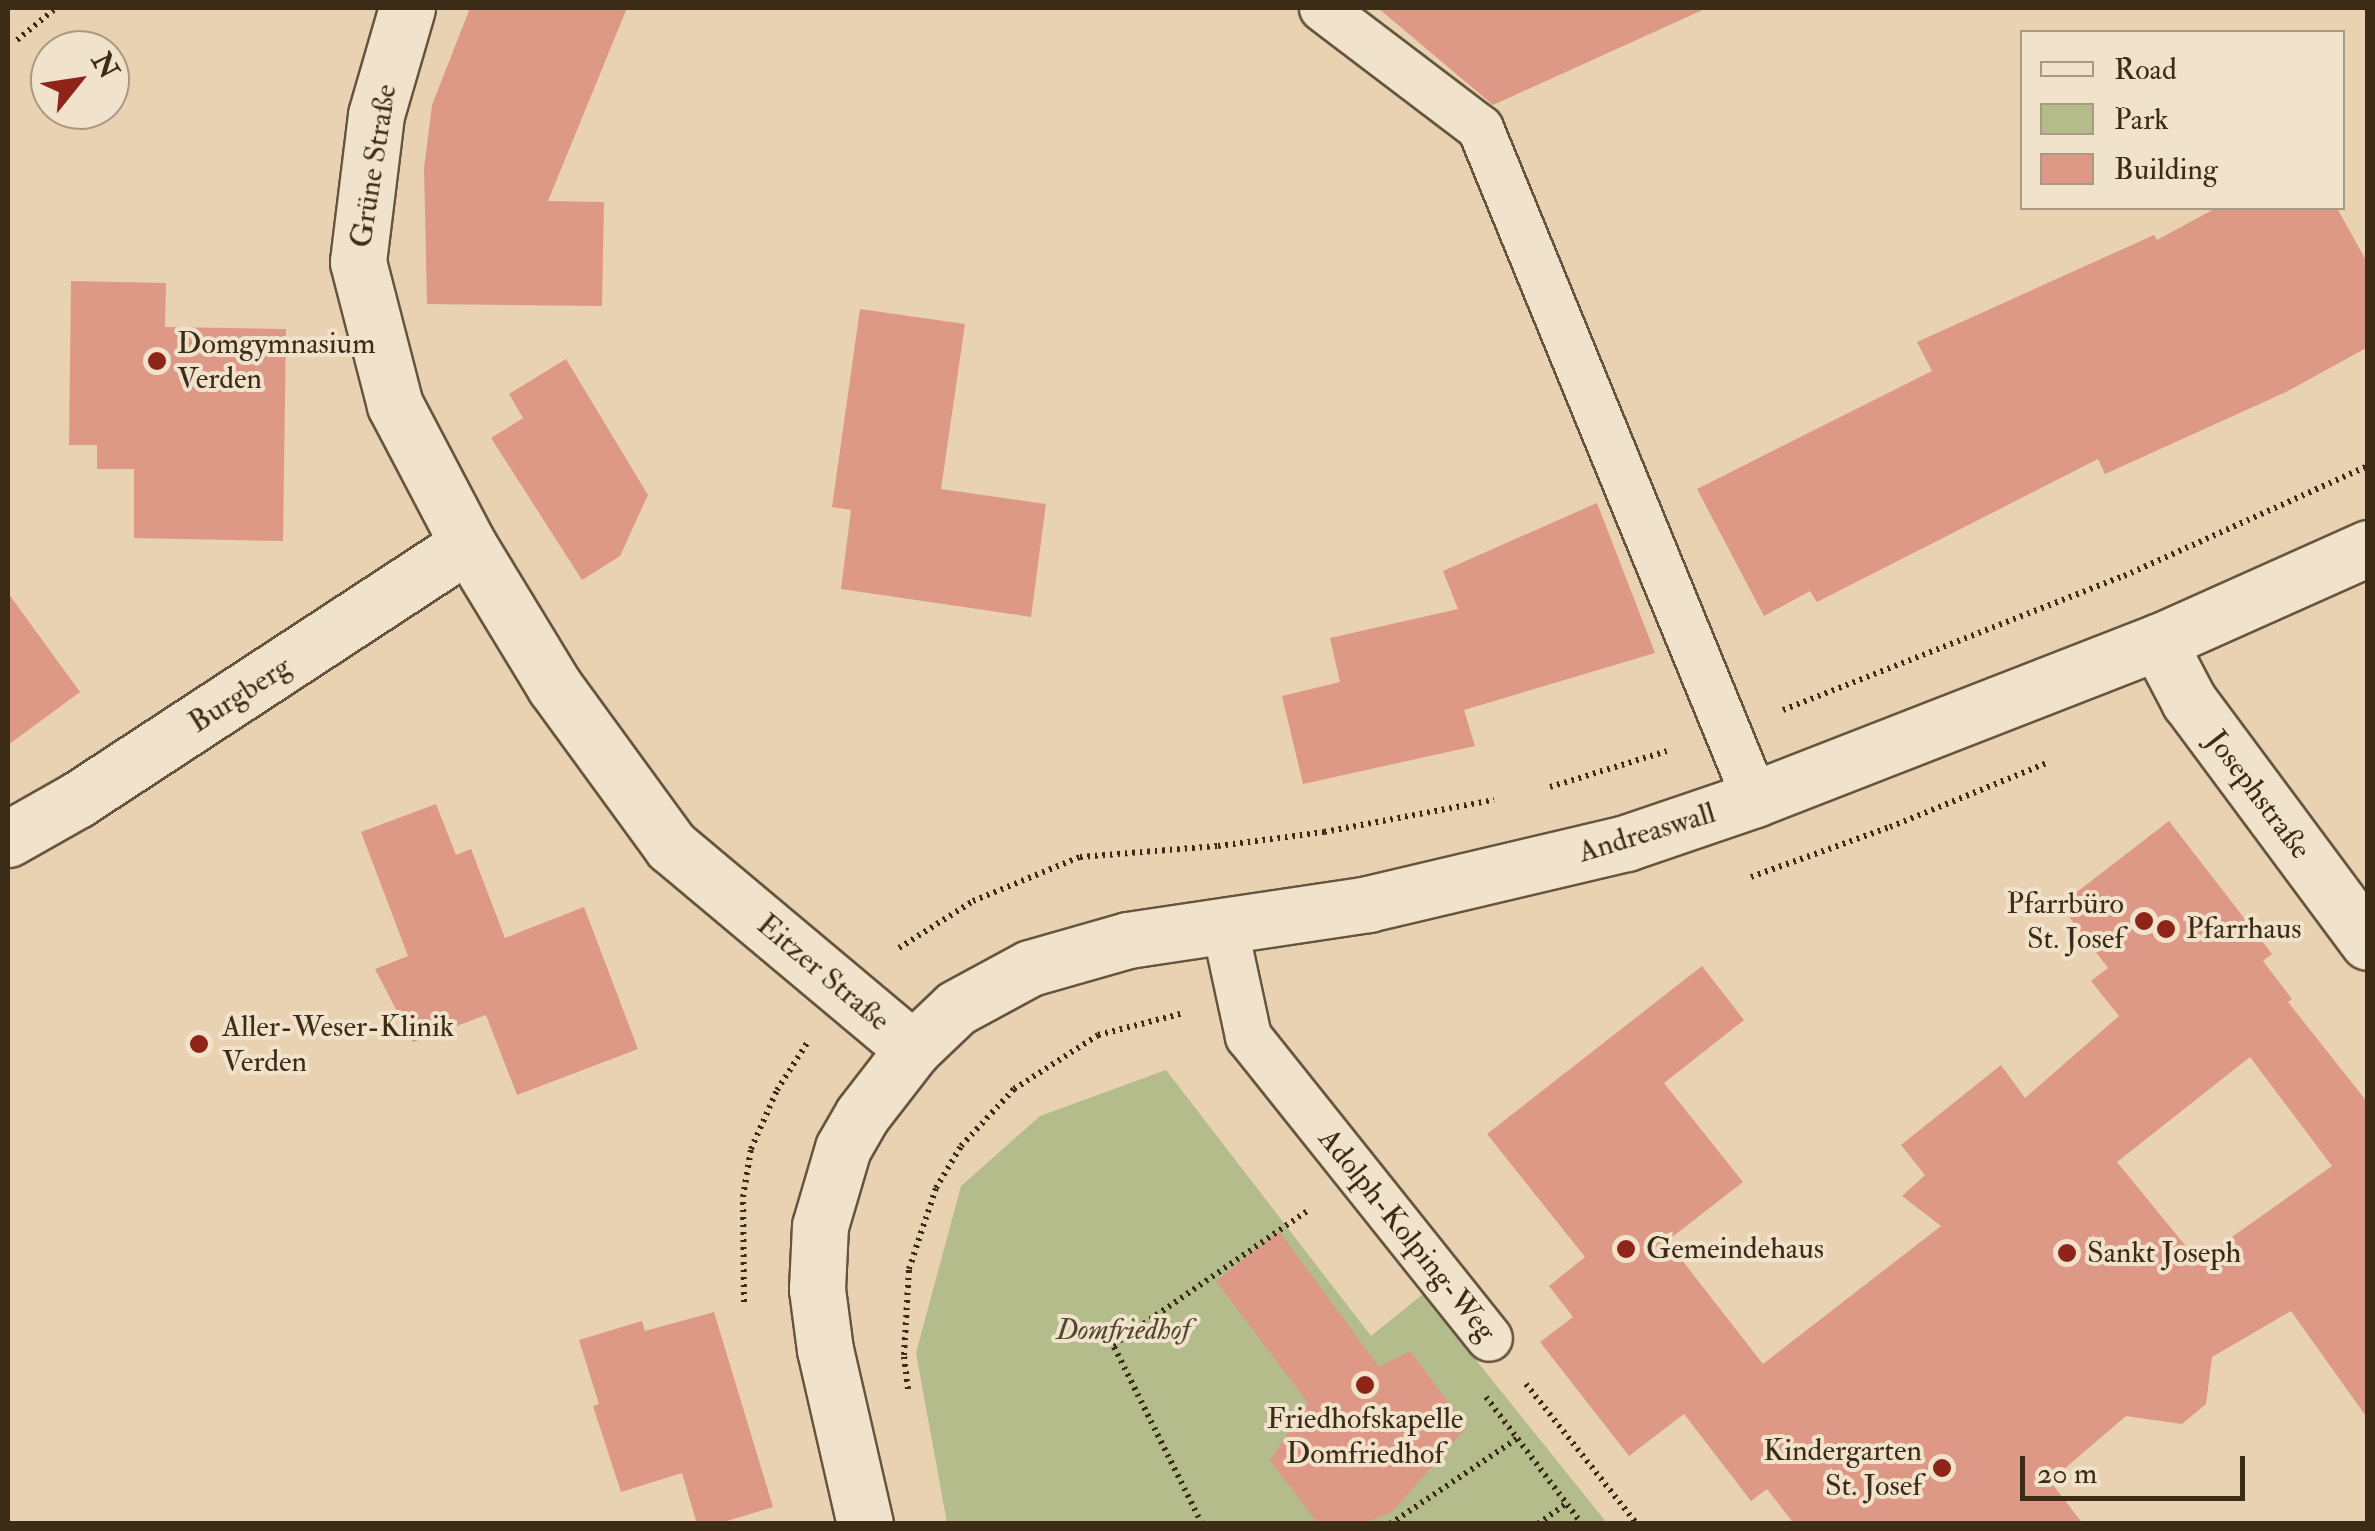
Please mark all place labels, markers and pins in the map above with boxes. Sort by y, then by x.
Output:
place label: Domgymnasium Verden [177,326,375,396]
marker: Domgymnasium Verden [146,350,168,372]
place label: Pfarrbüro St. Josef [2007,886,2124,956]
marker: Pfarrbüro St. Josef [2133,910,2155,932]
place label: Pfarrhaus [2186,911,2302,947]
marker: Pfarrhaus [2155,918,2177,940]
place label: Aller-Weser-Klinik Verden [222,1009,454,1080]
marker: Aller-Weser-Klinik Verden [186,1031,212,1057]
place label: Gemeindehaus [1646,1231,1824,1267]
place label: Sankt Joseph [2087,1235,2241,1271]
marker: Gemeindehaus [1615,1238,1637,1260]
marker: Sankt Joseph [2056,1242,2078,1264]
marker: Friedhofskapelle Domfriedhof [1354,1374,1376,1396]
place label: Friedhofskapelle Domfriedhof [1267,1401,1463,1472]
place label: Kindergarten St. Josef [1763,1433,1922,1504]
marker: Kindergarten St. Josef [1931,1457,1953,1479]

